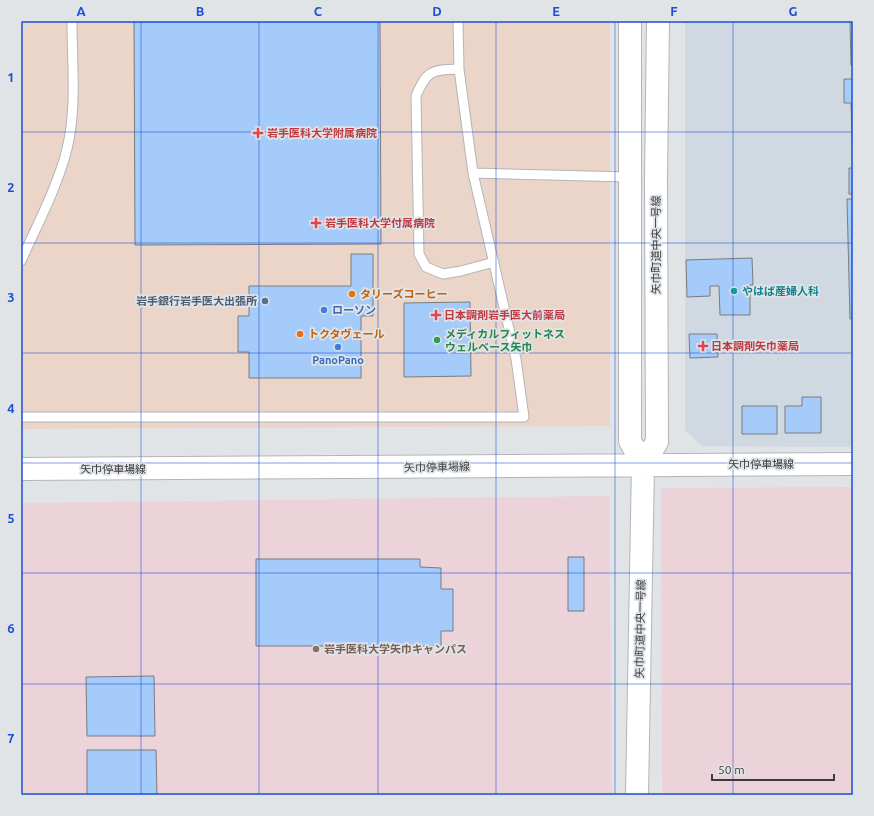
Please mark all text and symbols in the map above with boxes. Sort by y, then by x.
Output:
text: A [76,4,86,18]
text: B [196,4,205,18]
text: C [314,4,323,18]
text: D [432,4,442,18]
text: E [552,4,560,18]
text: F [670,4,678,18]
text: G [789,4,798,18]
text: 1 [7,70,15,84]
marker: 岩手医科大学附属病院 [252,127,264,139]
place label: 岩手医科大学附属病院 [267,127,377,139]
text: 2 [7,180,15,194]
street label: 矢巾町道中央一号線 [650,196,662,295]
marker: 岩手医科大学付属病院 [310,217,322,229]
place label: 岩手医科大学付属病院 [325,217,435,229]
place label: やはば産婦人科 [742,285,819,297]
marker: やはば産婦人科 [729,286,739,296]
place label: タリーズコーヒー [360,288,447,300]
marker: タリーズコーヒー [347,289,357,299]
text: 3 [7,290,15,304]
place label: 岩手銀行岩手医大出張所 [136,295,257,307]
marker: 岩手銀行岩手医大出張所 [260,296,270,306]
place label: ローソン [332,304,376,316]
marker: ローソン [319,305,329,315]
place label: 日本調剤岩手医大前薬局 [444,309,565,321]
marker: 日本調剤岩手医大前薬局 [431,310,441,320]
place label: トクタヴェール [308,328,385,340]
place label: メディカルフィットネス ウェルベース矢巾 [445,328,565,353]
marker: トクタヴェール [295,329,305,339]
marker: メディカルフィットネス ウェルベース矢巾 [432,335,442,345]
place label: 日本調剤矢巾薬局 [711,340,799,352]
marker: 日本調剤矢巾薬局 [698,341,708,351]
marker: PanoPano [333,342,343,352]
place label: PanoPano [312,354,364,366]
text: 4 [7,401,15,415]
street label: 矢巾停車場線 [728,458,794,470]
street label: 矢巾停車場線 [404,460,470,474]
street label: 矢巾停車場線 [80,463,146,475]
text: 5 [7,511,15,525]
street label: 矢巾町道中央一号線 [633,579,647,679]
text: 6 [7,621,15,635]
place label: 岩手医科大学矢巾キャンパス [324,643,467,655]
marker: 岩手医科大学矢巾キャンパス [311,644,321,654]
text: 7 [7,731,15,745]
scale bar [712,756,834,782]
text: 50 m [718,763,745,776]

